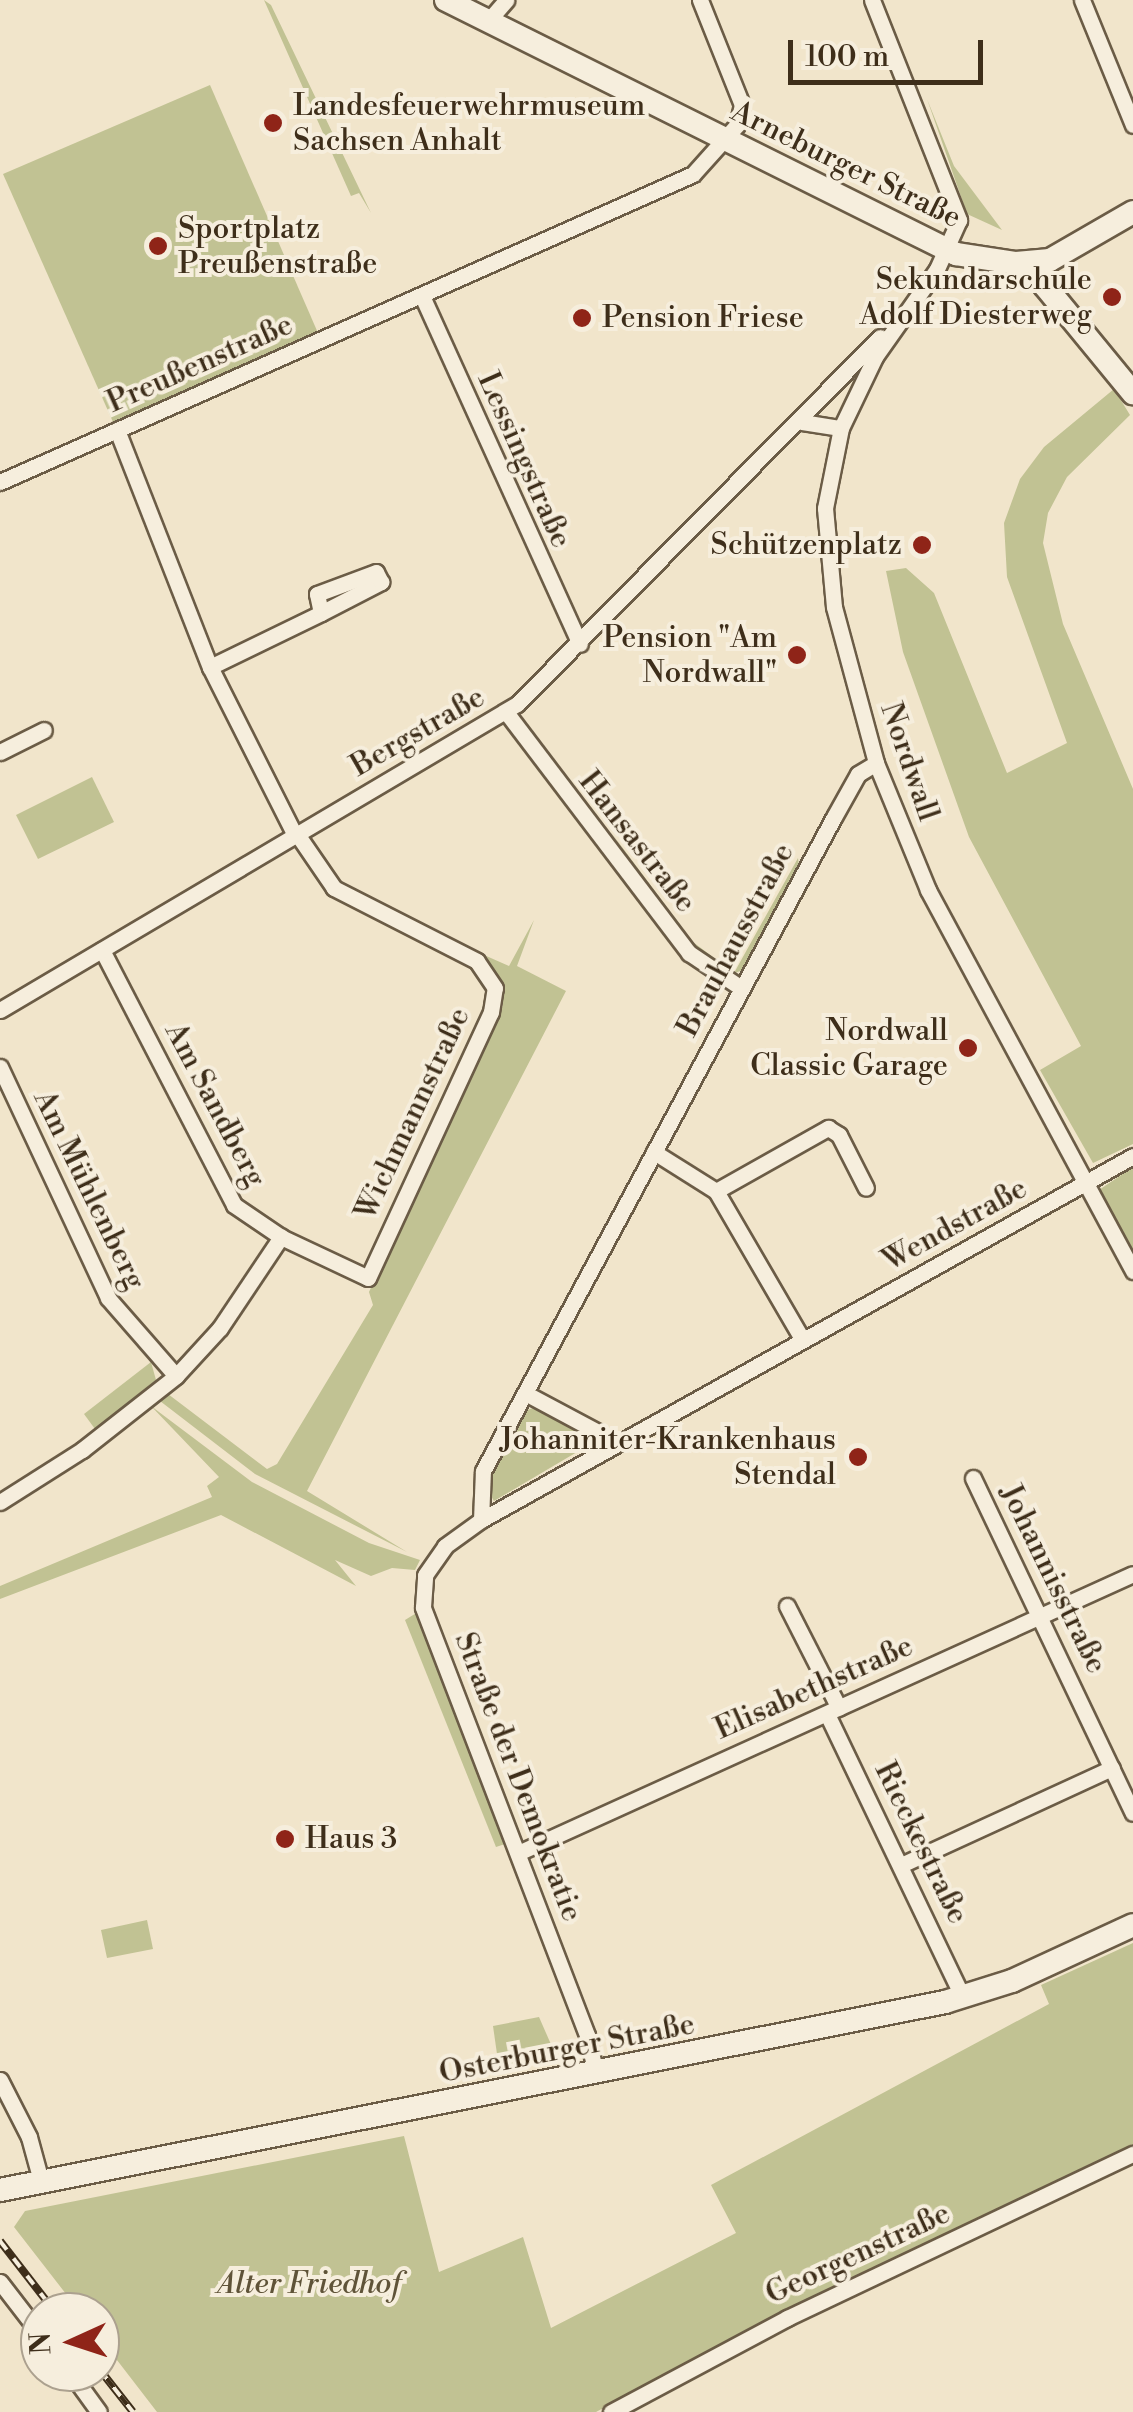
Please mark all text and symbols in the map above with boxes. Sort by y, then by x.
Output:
scale bar [793,20,988,82]
text: 100 m [805,38,889,76]
place label: Landesfeuerwehrmuseum Sachsen Anhalt [293,88,645,158]
street label: Arneburger Straße [725,94,967,236]
marker: Landesfeuerwehrmuseum Sachsen Anhalt [262,112,284,134]
place label: Sportplatz Preußenstraße [178,211,377,282]
marker: Sportplatz Preußenstraße [147,235,169,257]
place label: Sekundarschule Adolf Diesterweg [860,262,1092,332]
marker: Sekundarschule Adolf Diesterweg [1101,286,1123,308]
place label: Pension Friese [602,300,804,336]
street label: Preußenstraße [102,307,298,421]
marker: Pension Friese [571,307,593,329]
street label: Lessingstraße [469,367,579,553]
place label: Schützenplatz [710,527,902,563]
marker: Schützenplatz [911,534,933,556]
place label: Pension "Am Nordwall" [603,620,777,690]
marker: Pension "Am Nordwall" [786,644,808,666]
street label: Bergstraße [345,679,491,785]
street label: Nordwall [872,698,946,826]
street label: Hansastraße [571,764,703,920]
street label: Brauhausstraße [670,837,802,1043]
street label: Wichmannstraße [348,1002,478,1226]
place label: Nordwall Classic Garage [750,1013,948,1084]
street label: Am Sandberg [157,1017,273,1193]
marker: Nordwall Classic Garage [957,1037,979,1059]
street label: Am Mühlenberg [25,1085,153,1295]
street label: Wendstraße [877,1171,1033,1279]
place label: Johanniter-Krankenhaus Stendal [500,1422,836,1492]
marker: Johanniter-Krankenhaus Stendal [845,1444,871,1470]
street label: Johannisstraße [992,1479,1114,1679]
street label: Straße der Demokratie [446,1628,590,1926]
street label: Elisabethstraße [709,1628,919,1748]
street label: Rieckestraße [866,1756,976,1930]
place label: Haus 3 [305,1821,397,1857]
marker: Haus 3 [274,1828,296,1850]
street label: Osterburger Straße [436,2007,698,2091]
street label: Georgenstraße [760,2196,956,2312]
park label: Alter Friedhof [217,2266,401,2302]
north arrow [20,2292,120,2392]
text: N [23,2332,60,2355]

